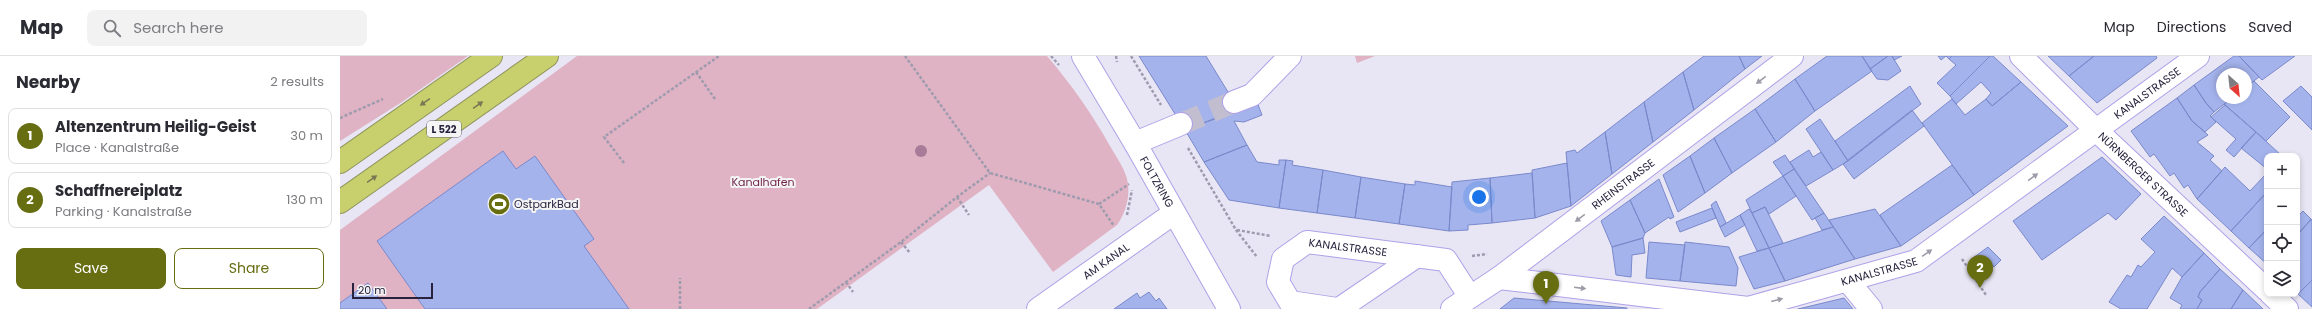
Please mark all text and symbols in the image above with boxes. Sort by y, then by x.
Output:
search box [87,10,367,46]
text: Map [20,14,63,41]
icon: search [101,17,123,39]
text: Search here [133,17,224,38]
text: Map [2104,17,2135,37]
text: Directions [2157,17,2226,37]
text: Saved [2248,17,2292,37]
street label: KANALSTRASSE [2110,63,2184,123]
north arrow [2216,68,2252,104]
text: Nearby [16,70,80,94]
text: 2 results [270,72,324,91]
one-way arrow [1756,75,1766,83]
one-way arrow [420,98,430,106]
one-way arrow [473,101,483,109]
text: Altenzentrum Heilig-Geist [55,116,256,137]
road number: L 522 [427,121,461,137]
text: 1 [28,126,32,145]
text: 30 m [290,126,323,145]
street label: NÜRNBERGER STRASSE [2095,128,2192,220]
text: Place · Kanalstraße [55,138,179,157]
street label: FOLTZRING [1136,153,1178,211]
map controls [2264,153,2300,297]
button: + [2264,153,2300,189]
street label: RHEINSTRASSE [1588,155,1658,213]
one-way arrow [2028,173,2038,181]
park label: Kanalhafen [731,174,795,190]
one-way arrow [367,175,377,183]
text: Schaffnereiplatz [55,180,182,201]
your location [1469,187,1489,207]
button: − [2264,189,2300,225]
text: 2 [26,190,34,209]
text: 130 m [286,190,323,209]
sports icon: OstparkBad [486,191,512,217]
place label: OstparkBad [514,196,579,212]
text: Parking · Kanalstraße [55,202,192,221]
one-way arrow [1574,213,1585,222]
button: locate [2264,225,2300,261]
street label: KANALSTRASSE [1308,234,1388,260]
street label: AM KANAL [1079,239,1133,283]
button: Save [16,248,166,289]
button: Share [174,248,324,289]
one-way arrow [1922,249,1933,257]
street label: KANALSTRASSE [1839,253,1919,290]
pin: 2 [1967,255,1993,288]
button: layers [2264,261,2300,297]
pin: 1 [1533,271,1559,304]
scale bar [352,281,433,300]
text: 20 m [358,282,386,298]
one-way arrow [1573,284,1586,291]
one-way arrow [1772,297,1784,303]

